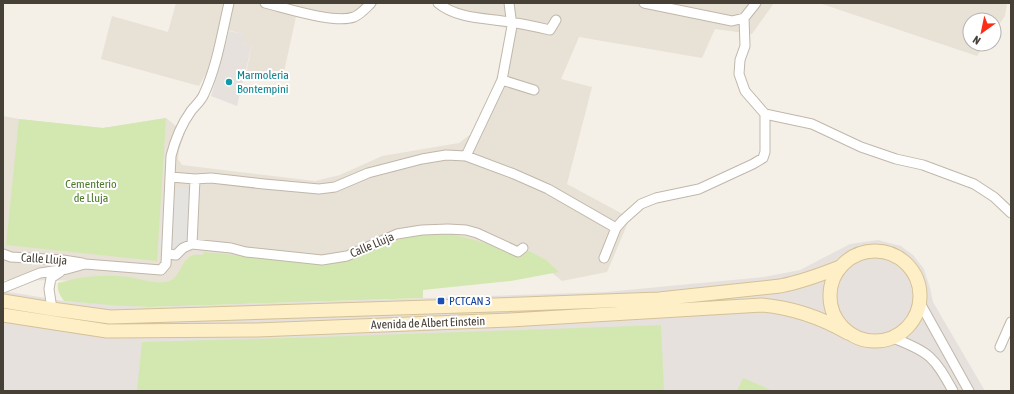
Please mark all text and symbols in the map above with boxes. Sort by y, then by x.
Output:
north arrow [962,12,1002,52]
text: N [971,34,983,47]
place label: Marmoleria Bontempini [237,68,289,96]
marker: Marmoleria Bontempini [224,77,234,87]
park label: Cementerio de Lluja [65,177,117,205]
street label: Calle Lluja [348,230,396,260]
street label: Calle Lluja [20,250,68,268]
place label: PCTCAN 3 [449,294,491,308]
marker: PCTCAN 3 [436,296,446,306]
street label: Avenida de Albert Einstein [371,314,485,332]

